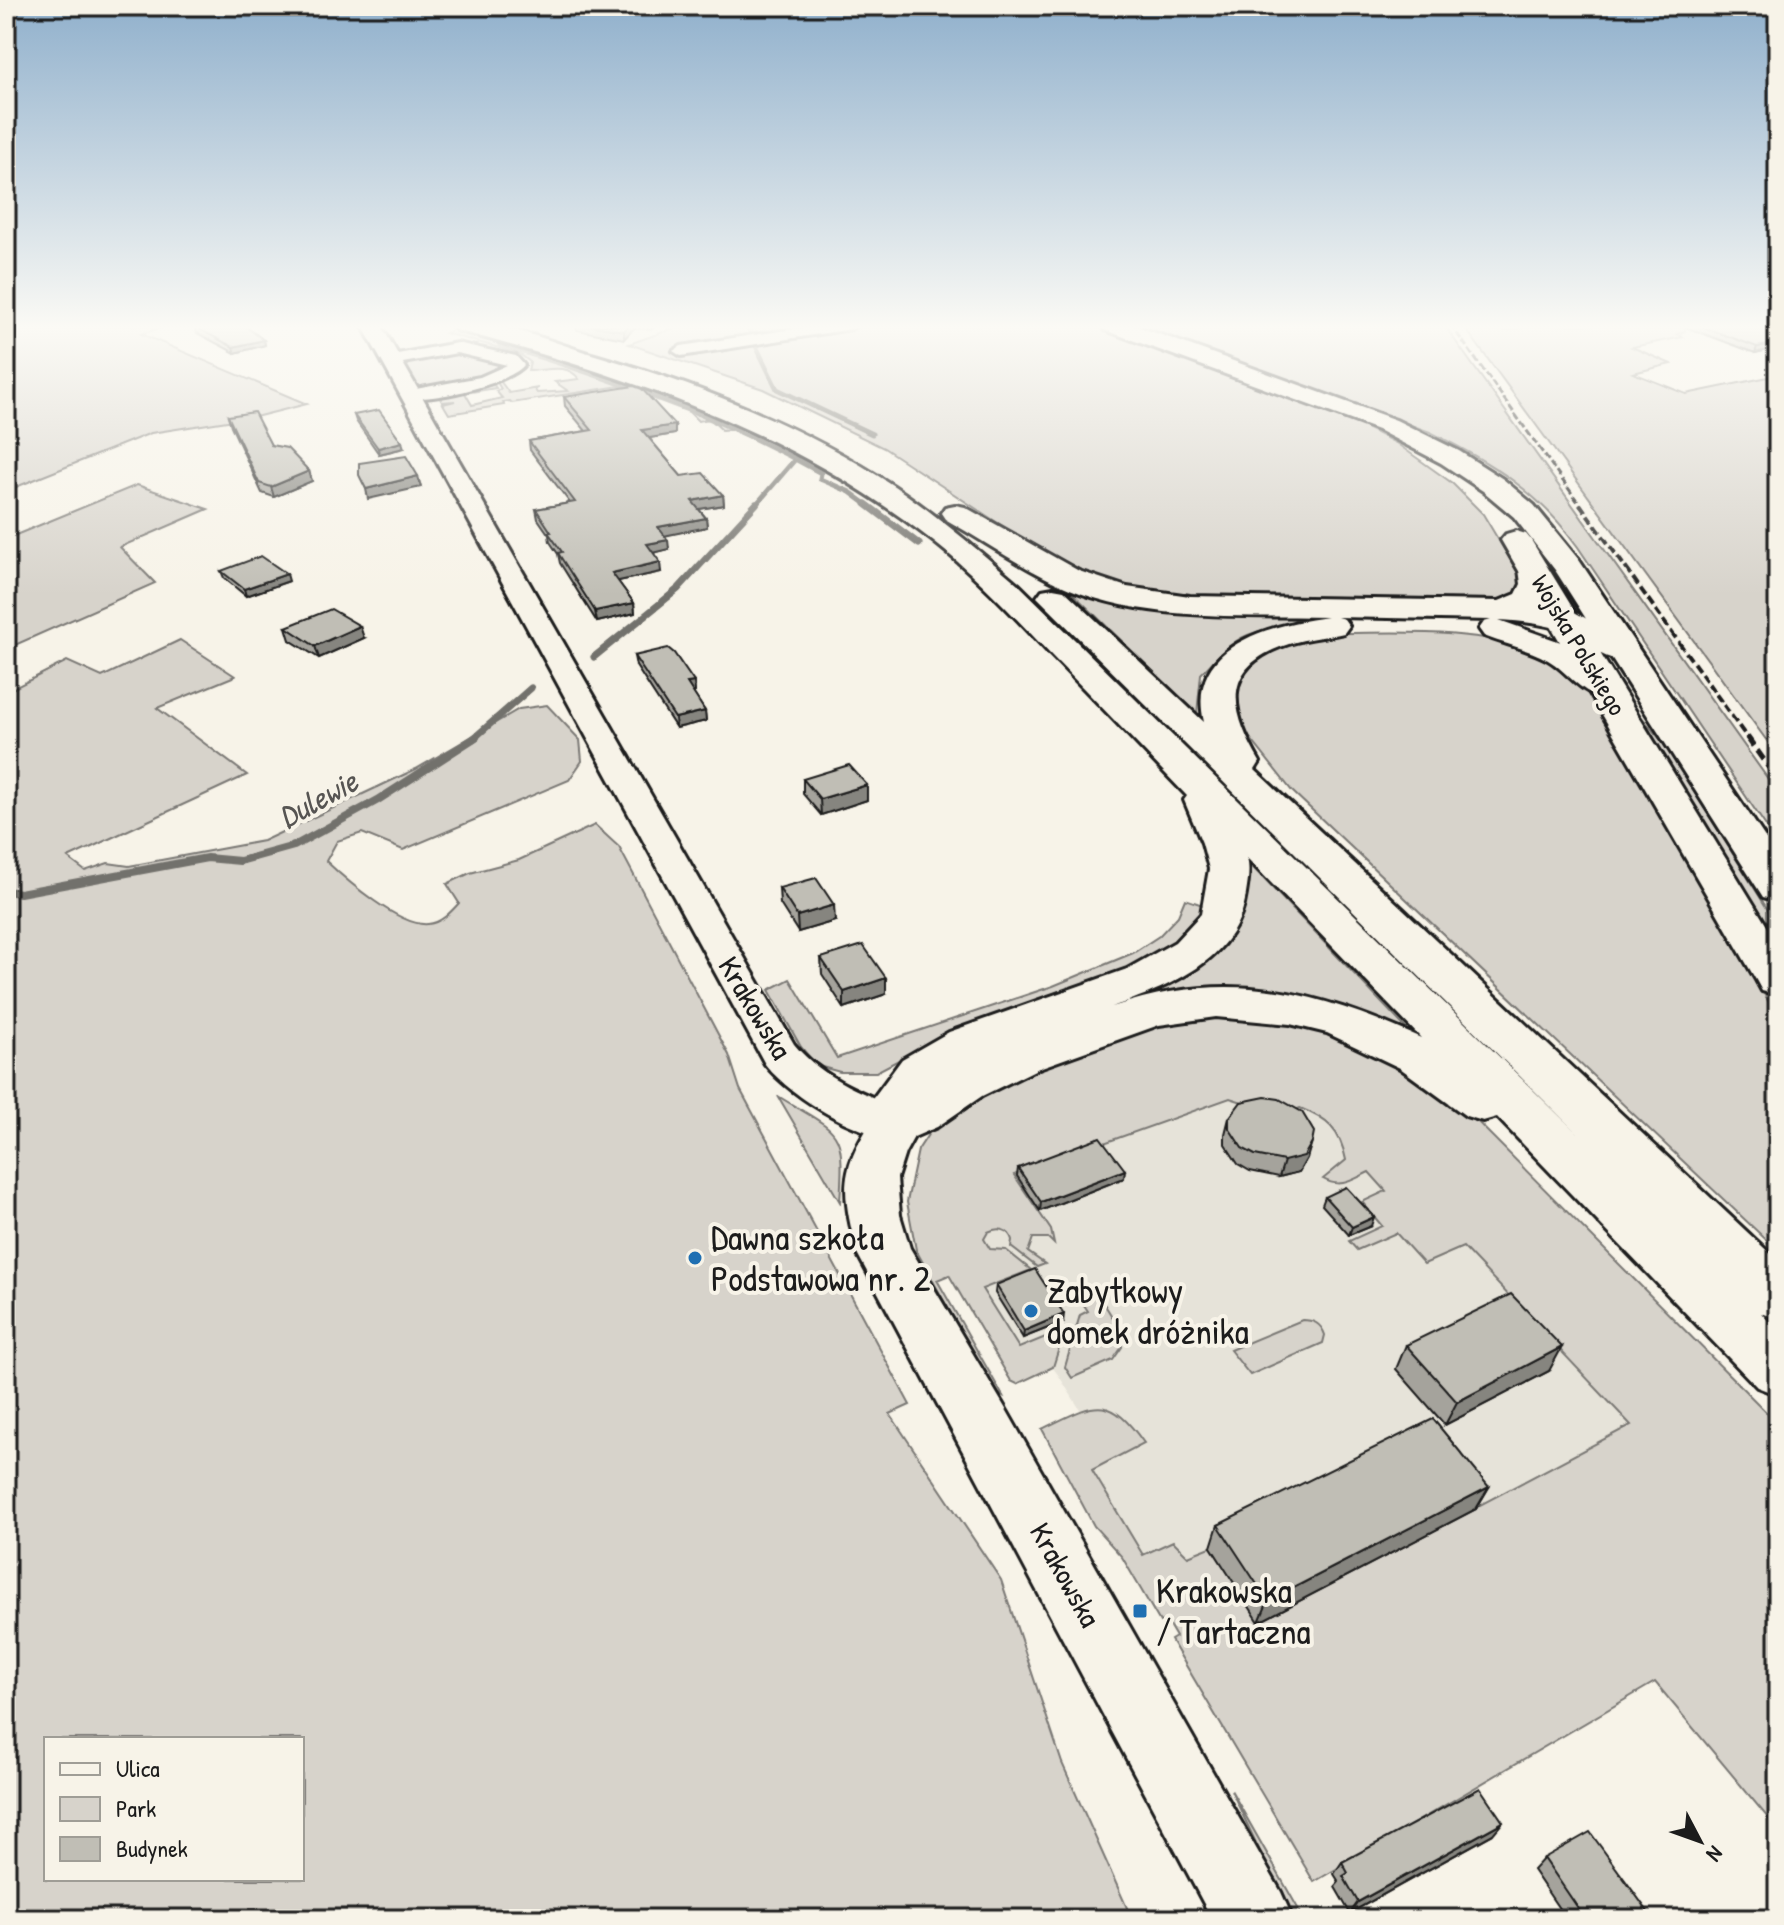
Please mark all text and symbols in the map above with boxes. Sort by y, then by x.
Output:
street label: Wojska Polskiego [1524,568,1635,722]
water label: Dulewie [271,759,366,838]
street label: Krakowska [710,949,802,1066]
place label: Dawna szkoła Podstawowa nr. 2 [711,1212,931,1302]
marker: Dawna szkoła Podstawowa nr. 2 [686,1249,704,1267]
place label: Zabytkowy domek dróżnika [1047,1265,1249,1355]
marker: Zabytkowy domek dróżnika [1022,1302,1040,1320]
street label: Krakowska [1021,1515,1111,1634]
place label: Krakowska / Tartaczna [1156,1565,1311,1655]
marker: Krakowska / Tartaczna [1131,1602,1149,1620]
legend [44,1737,304,1881]
text: Ulica [116,1752,160,1784]
text: Park [116,1792,156,1824]
north arrow [1660,1801,1740,1881]
text: Budynek [116,1832,188,1864]
text: N [1700,1840,1730,1869]

